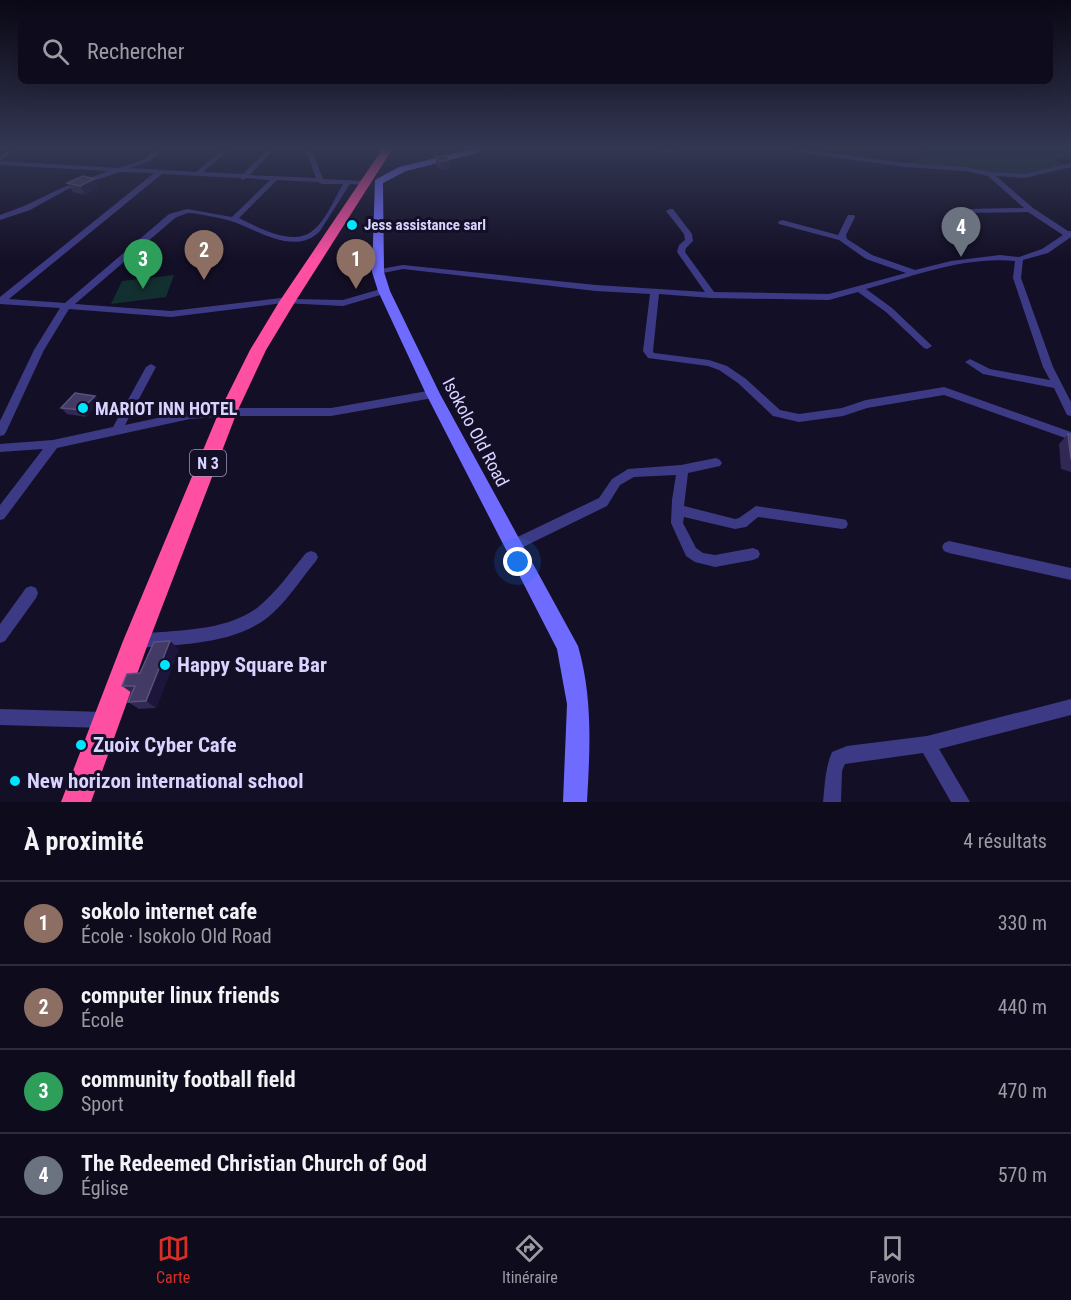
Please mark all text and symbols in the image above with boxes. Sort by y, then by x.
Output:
search box [18,18,1053,84]
icon: search [39,35,72,68]
text: Rechercher [87,39,184,64]
pin: 4 [942,208,980,257]
place label: Jess assistance sarl [364,216,486,234]
marker: Jess assistance sarl [345,218,359,232]
pin: 2 [184,230,224,280]
pin: 3 [124,240,162,289]
pin: 1 [336,240,376,289]
street label: Isokolo Old Road [438,374,514,490]
place label: MARIOT INN HOTEL [95,398,238,419]
marker: MARIOT INN HOTEL [76,401,90,415]
road number: N 3 [190,450,226,476]
your location [503,547,532,576]
place label: Happy Square Bar [177,653,327,677]
marker: Happy Square Bar [158,658,172,672]
place label: Zuoix Cyber Cafe [93,733,236,757]
marker: Zuoix Cyber Cafe [74,738,88,752]
place label: New horizon international school [27,769,304,793]
marker: New horizon international school [8,774,22,788]
text: À proximité [24,826,144,856]
text: 4 résultats [963,829,1047,853]
text: sokolo internet cafe [81,899,257,924]
text: 1 [38,911,49,935]
text: 330 m [998,911,1047,935]
text: École · Isokolo Old Road [81,924,272,948]
text: computer linux friends [81,983,280,1008]
text: 2 [38,995,49,1019]
text: 440 m [998,995,1047,1019]
text: École [81,1008,124,1032]
text: community football field [81,1067,296,1092]
text: 3 [38,1079,49,1103]
text: 470 m [998,1079,1047,1103]
text: Sport [81,1092,124,1116]
text: The Redeemed Christian Church of God [81,1151,427,1176]
text: 4 [38,1163,49,1187]
text: 570 m [998,1163,1047,1187]
text: Église [81,1176,128,1200]
tab: Carte [156,1232,190,1287]
tab: Itinéraire [502,1232,558,1287]
tab: Favoris [870,1232,915,1287]

